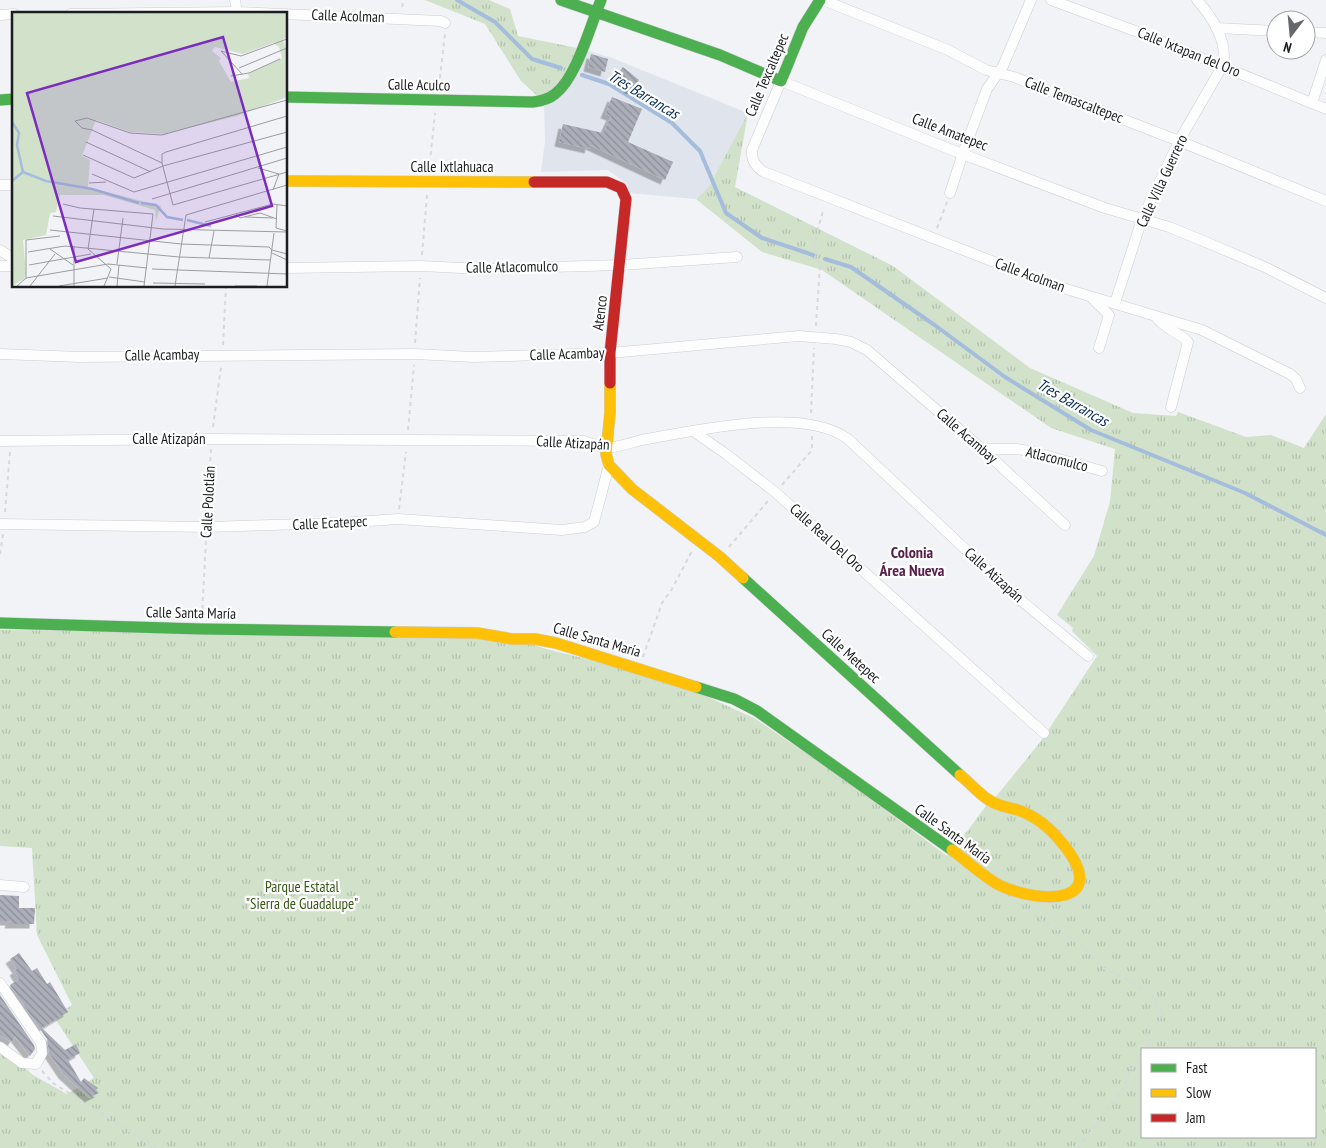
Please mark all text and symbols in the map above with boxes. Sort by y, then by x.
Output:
street label: Calle Acolman [311,5,385,26]
north arrow [1266,10,1316,60]
inset map [12,12,288,288]
street label: Calle Ixtapan del Oro [1135,22,1243,81]
street label: Calle Texcaltepec [740,30,793,119]
text: N [1281,38,1294,57]
water label: Tres Barrancas [605,65,684,124]
street label: Calle Temascaltepec [1022,72,1127,127]
street label: Calle Aculco [388,74,450,95]
street label: Calle Amatepec [910,108,991,155]
street label: Calle Villa Guerrero [1132,131,1191,230]
street label: Calle Ixtlahuaca [411,157,493,176]
street label: Calle Acolman [993,253,1068,296]
street label: Calle Atlacomulco [466,256,558,277]
street label: Atenco [588,294,611,332]
street label: Calle Acambay [529,343,605,364]
street label: Calle Acambay [124,344,200,365]
water label: Tres Barrancas [1034,374,1114,431]
street label: Calle Acambay [933,404,1002,468]
street label: Calle Atizapán [132,429,206,448]
street label: Calle Atizapán [536,431,610,454]
street label: Atlacomulco [1024,442,1090,475]
street label: Calle Polotlán [196,466,219,538]
street label: Calle Real Del Oro [786,499,869,576]
street label: Calle Ecatepec [292,511,369,534]
district label: Colonia Área Nueva [879,542,945,580]
street label: Calle Atizapán [961,543,1028,606]
street label: Calle Santa María [146,602,236,623]
street label: Calle Santa María [551,618,643,661]
street label: Calle Metepec [818,624,885,688]
street label: Calle Santa María [911,799,995,868]
park label: Parque Estatal "Sierra de Guadalupe" [246,877,358,913]
legend [1141,1048,1316,1138]
text: Fast [1186,1058,1207,1077]
text: Slow [1186,1083,1211,1102]
text: Jam [1185,1108,1205,1127]

